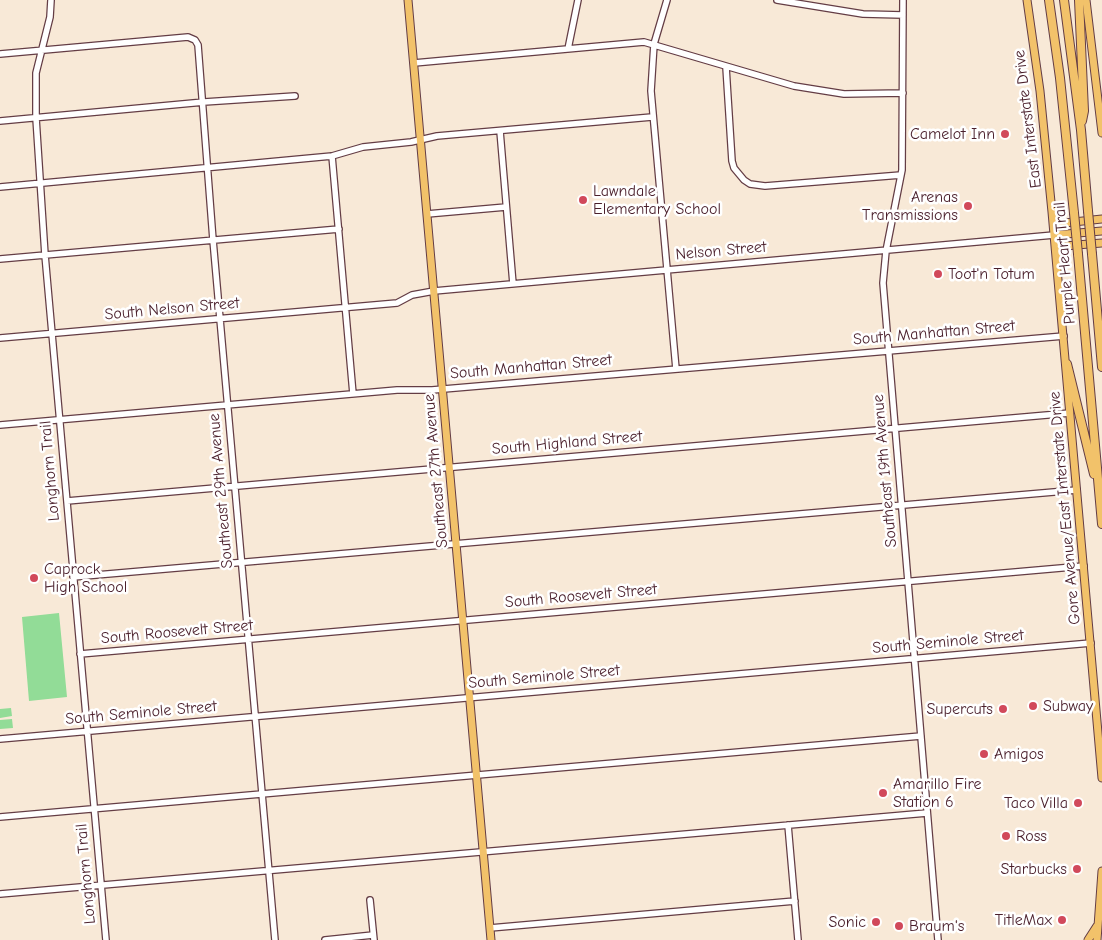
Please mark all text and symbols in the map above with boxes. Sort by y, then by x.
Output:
street label: East Interstate Drive [1010,49,1046,189]
place label: Camelot Inn [910,124,995,144]
marker: Camelot Inn [999,128,1011,140]
place label: Lawndale Elementary School [593,181,721,219]
place label: Arenas Transmissions [862,187,958,225]
marker: Lawndale Elementary School [577,194,589,206]
marker: Arenas Transmissions [962,200,974,212]
street label: Purple Heart Trail [1050,201,1080,325]
street label: Nelson Street [675,237,767,265]
place label: Toot'n Totum [948,264,1035,284]
marker: Toot'n Totum [932,268,944,280]
street label: South Nelson Street [104,294,240,324]
street label: South Manhattan Street [852,316,1016,350]
street label: South Manhattan Street [449,350,613,384]
street label: Gore Avenue/East Interstate Drive [1045,391,1085,625]
street label: Southeast 27th Avenue [420,393,452,549]
street label: Southeast 19th Avenue [869,394,901,548]
street label: Southeast 29th Avenue [205,413,237,569]
street label: Longhorn Trail [36,420,64,522]
street label: South Highland Street [491,427,643,459]
place label: Caprock High School [44,559,127,597]
marker: Caprock High School [28,572,40,584]
street label: South Roosevelt Street [504,580,658,612]
street label: South Roosevelt Street [100,616,254,648]
street label: South Seminole Street [871,626,1025,658]
street label: South Seminole Street [467,661,621,693]
place label: Subway [1043,696,1093,716]
street label: South Seminole Street [64,697,218,729]
place label: Supercuts [926,699,993,719]
marker: Subway [1027,700,1039,712]
marker: Supercuts [997,703,1009,715]
place label: Amigos [994,744,1044,764]
marker: Amigos [978,748,990,760]
place label: Amarillo Fire Station 6 [893,774,982,812]
marker: Amarillo Fire Station 6 [877,787,889,799]
place label: Taco Villa [1004,793,1068,813]
marker: Taco Villa [1072,797,1084,809]
street label: Longhorn Trail [72,823,100,925]
place label: Ross [1016,826,1047,846]
marker: Ross [1000,830,1012,842]
place label: Starbucks [1001,859,1067,879]
marker: Starbucks [1071,863,1083,875]
place label: TitleMax [995,910,1052,930]
place label: Sonic [829,912,866,932]
marker: TitleMax [1056,914,1068,926]
marker: Sonic [870,916,882,928]
place label: Braum's [909,916,964,936]
marker: Braum's [893,920,905,932]

